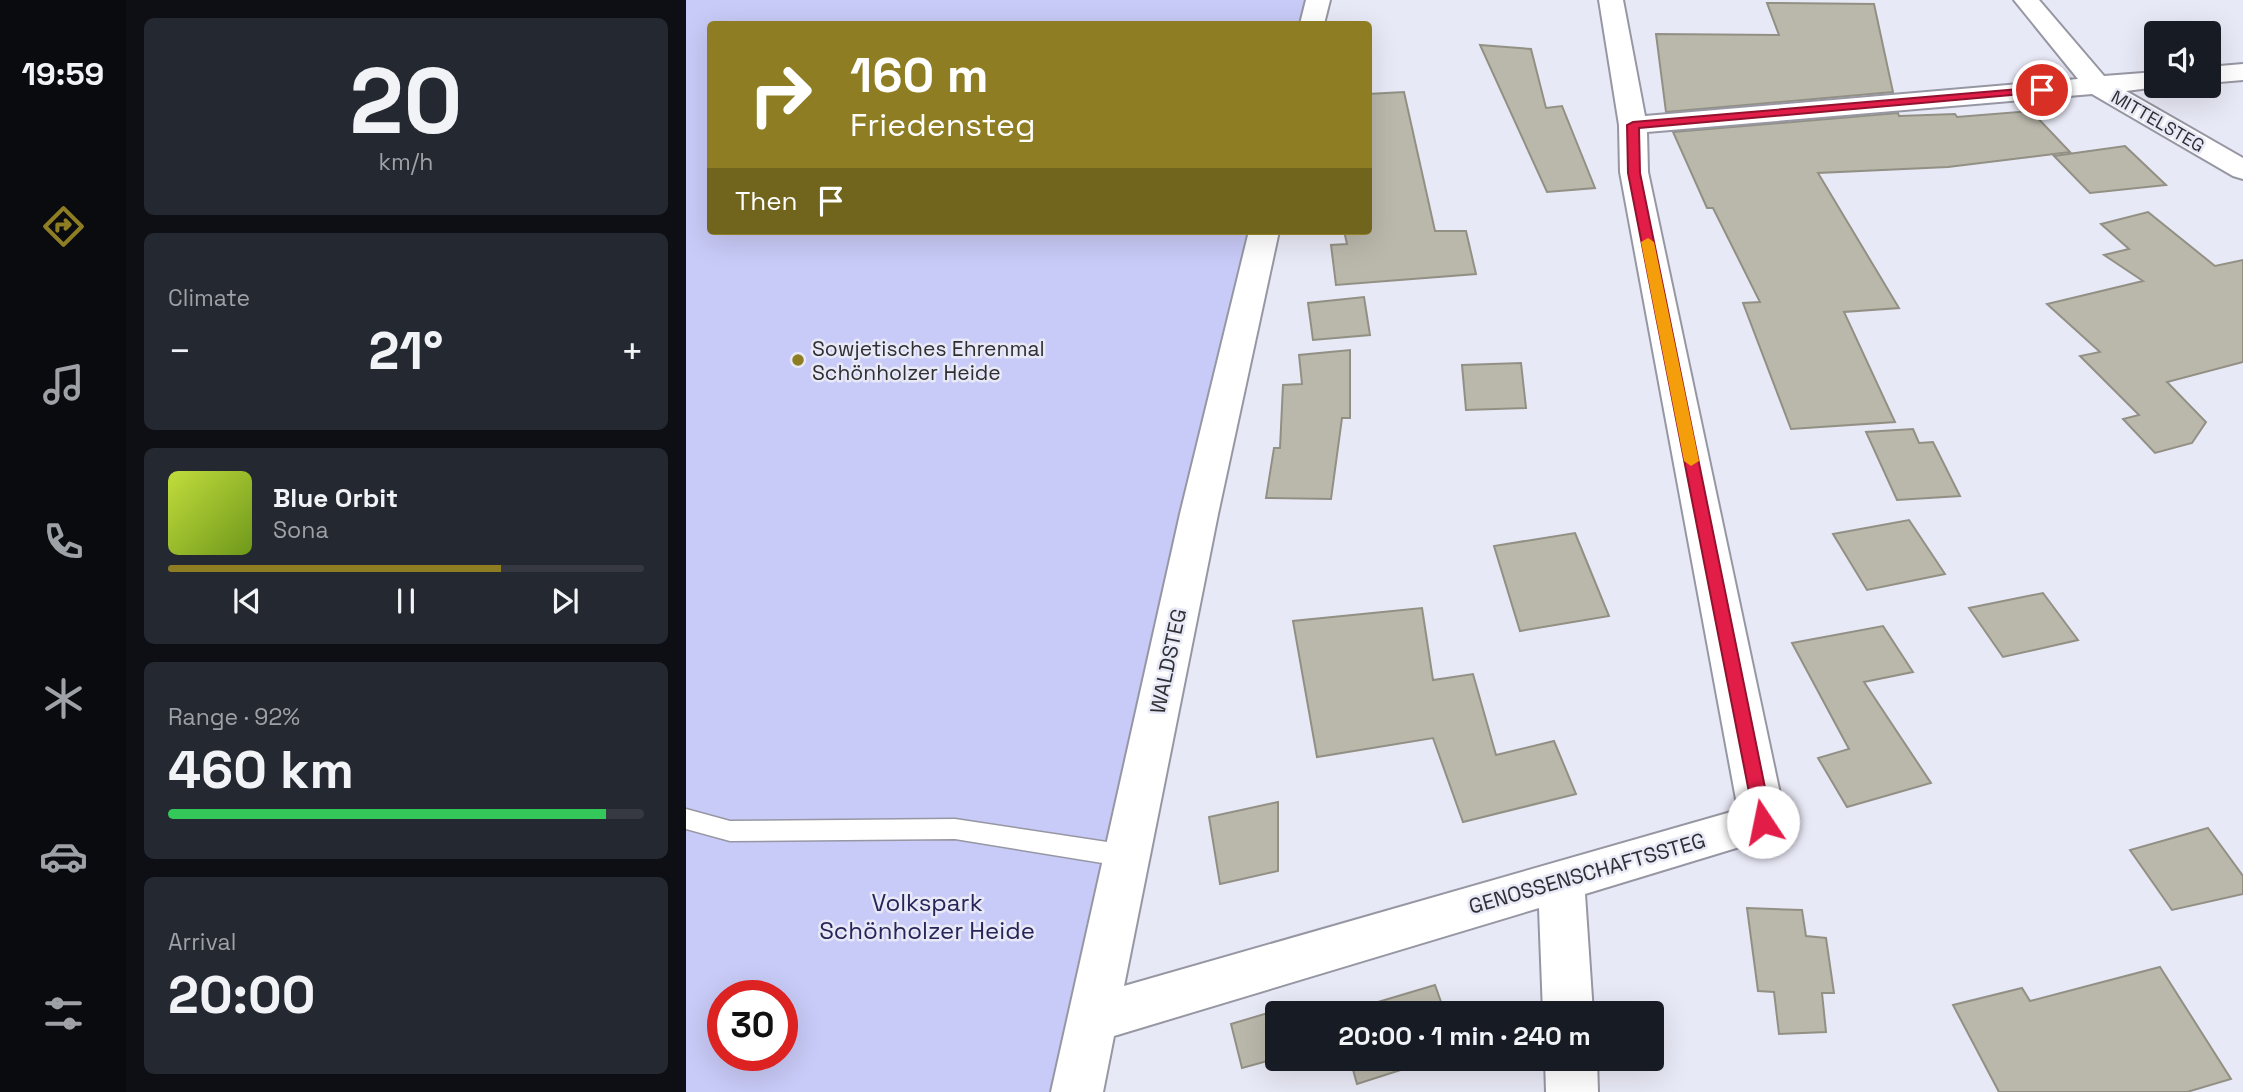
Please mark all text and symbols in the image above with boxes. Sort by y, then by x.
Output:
map controls [2144,21,2221,98]
button: sound [2144,21,2221,98]
text: 20 [349,43,463,160]
text: 160 m [850,44,988,106]
icon: right [735,49,826,140]
text: 19:59 [22,54,104,94]
pin [2012,60,2072,120]
icon: arrive [2023,71,2061,109]
street label: MITTELSTEG [2107,85,2209,157]
text: Friedensteg [850,105,1035,145]
text: km/h [379,147,433,177]
icon: arrive [812,182,850,220]
text: Then [735,184,798,218]
icon: directions [39,202,88,251]
text: Climate [168,283,250,313]
text: 21° [369,318,443,384]
text: − [168,327,192,375]
text: + [620,327,644,375]
place label: Sowjetisches Ehrenmal Schönholzer Heide [812,335,1045,386]
marker: Sowjetisches Ehrenmal Schönholzer Heide [790,352,806,368]
icon: music [39,360,88,409]
text: Blue Orbit [273,481,398,515]
text: Sona [273,515,329,545]
icon: phone [39,517,88,566]
icon: previous [228,582,266,620]
icon: pause [387,582,425,620]
icon: next [546,582,584,620]
street label: WALDSTEG [1144,606,1192,716]
icon: climate [39,674,88,723]
text: Range · 92% [168,702,300,732]
text: 460 km [168,737,354,803]
position arrow [1726,785,1800,859]
street label: GENOSSENSCHAFTSSTEG [1466,826,1708,920]
icon: car [39,832,88,881]
park label: Volkspark Schönholzer Heide [819,887,1035,946]
text: Arrival [168,927,236,957]
text: 20:00 [168,962,315,1028]
speed limit sign: 30 [707,980,798,1071]
icon: filters [39,989,88,1038]
text: 20:00 · 1 min · 240 m [1338,1019,1591,1053]

